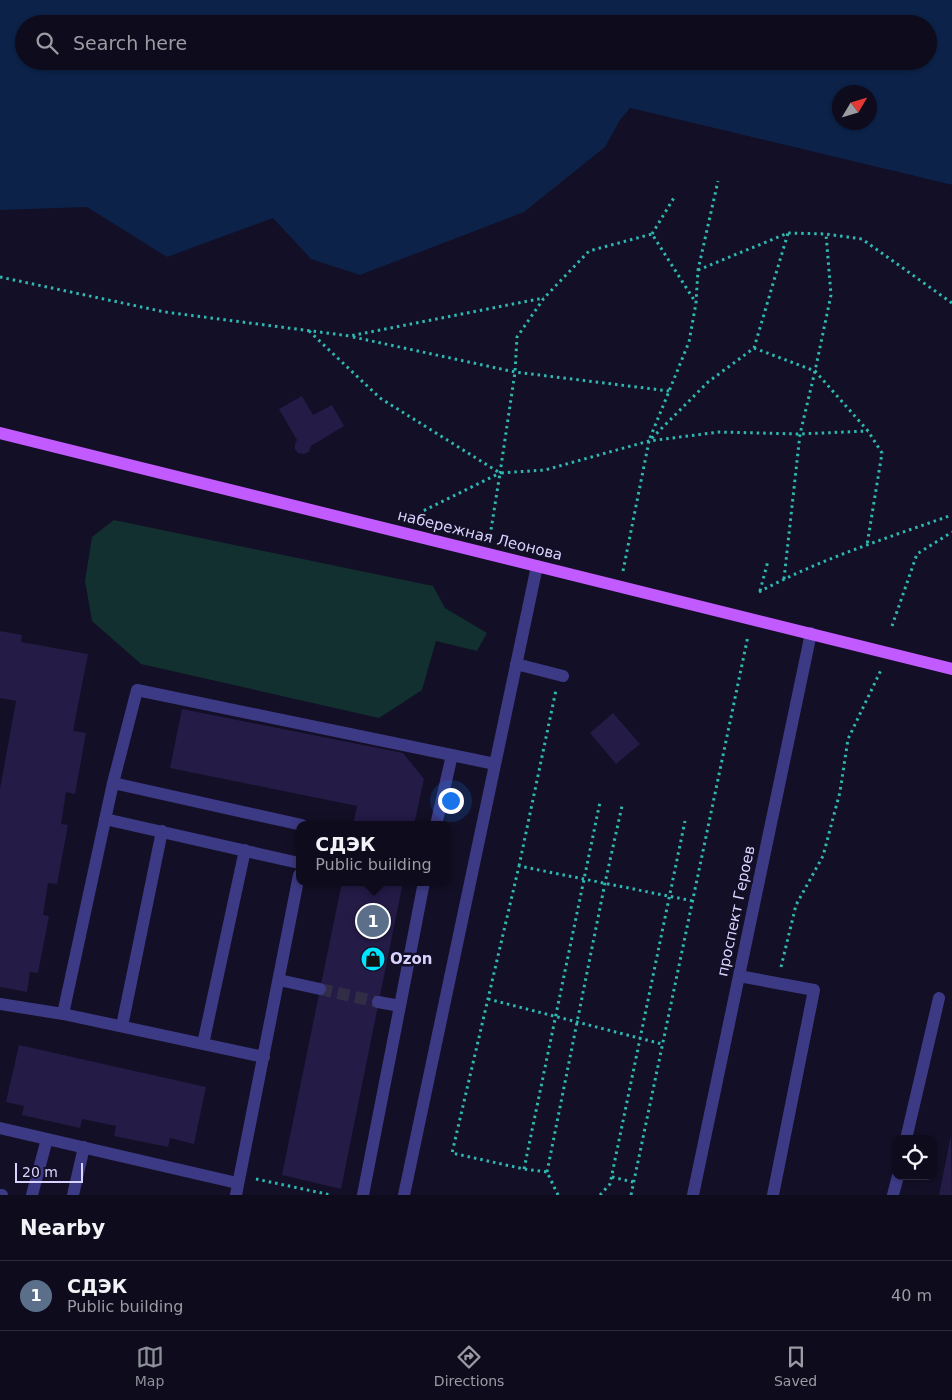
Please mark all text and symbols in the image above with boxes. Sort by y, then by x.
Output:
search box [15,15,937,70]
icon: search [33,29,61,57]
text: Search here [73,32,187,54]
north arrow [832,85,877,130]
street label: набережная Леонова [396,506,564,564]
your location [438,788,464,814]
popup [296,821,451,886]
text: СДЭК [315,833,376,855]
street label: проспект Героев [713,844,759,978]
text: Public building [315,855,432,874]
pin: 1 [357,902,389,940]
shop icon: Ozon [360,946,386,972]
place label: Ozon [390,950,432,968]
map controls [892,1135,937,1180]
button: locate [892,1135,937,1180]
scale bar [15,1160,82,1183]
text: 20 m [22,1164,58,1180]
text: Nearby [20,1216,105,1240]
text: СДЭК [67,1275,127,1297]
text: 1 [30,1286,42,1305]
text: 40 m [891,1286,932,1305]
text: Public building [67,1297,184,1316]
tab: Map [135,1343,164,1389]
tab: Directions [434,1343,504,1389]
tab: Saved [774,1343,817,1389]

